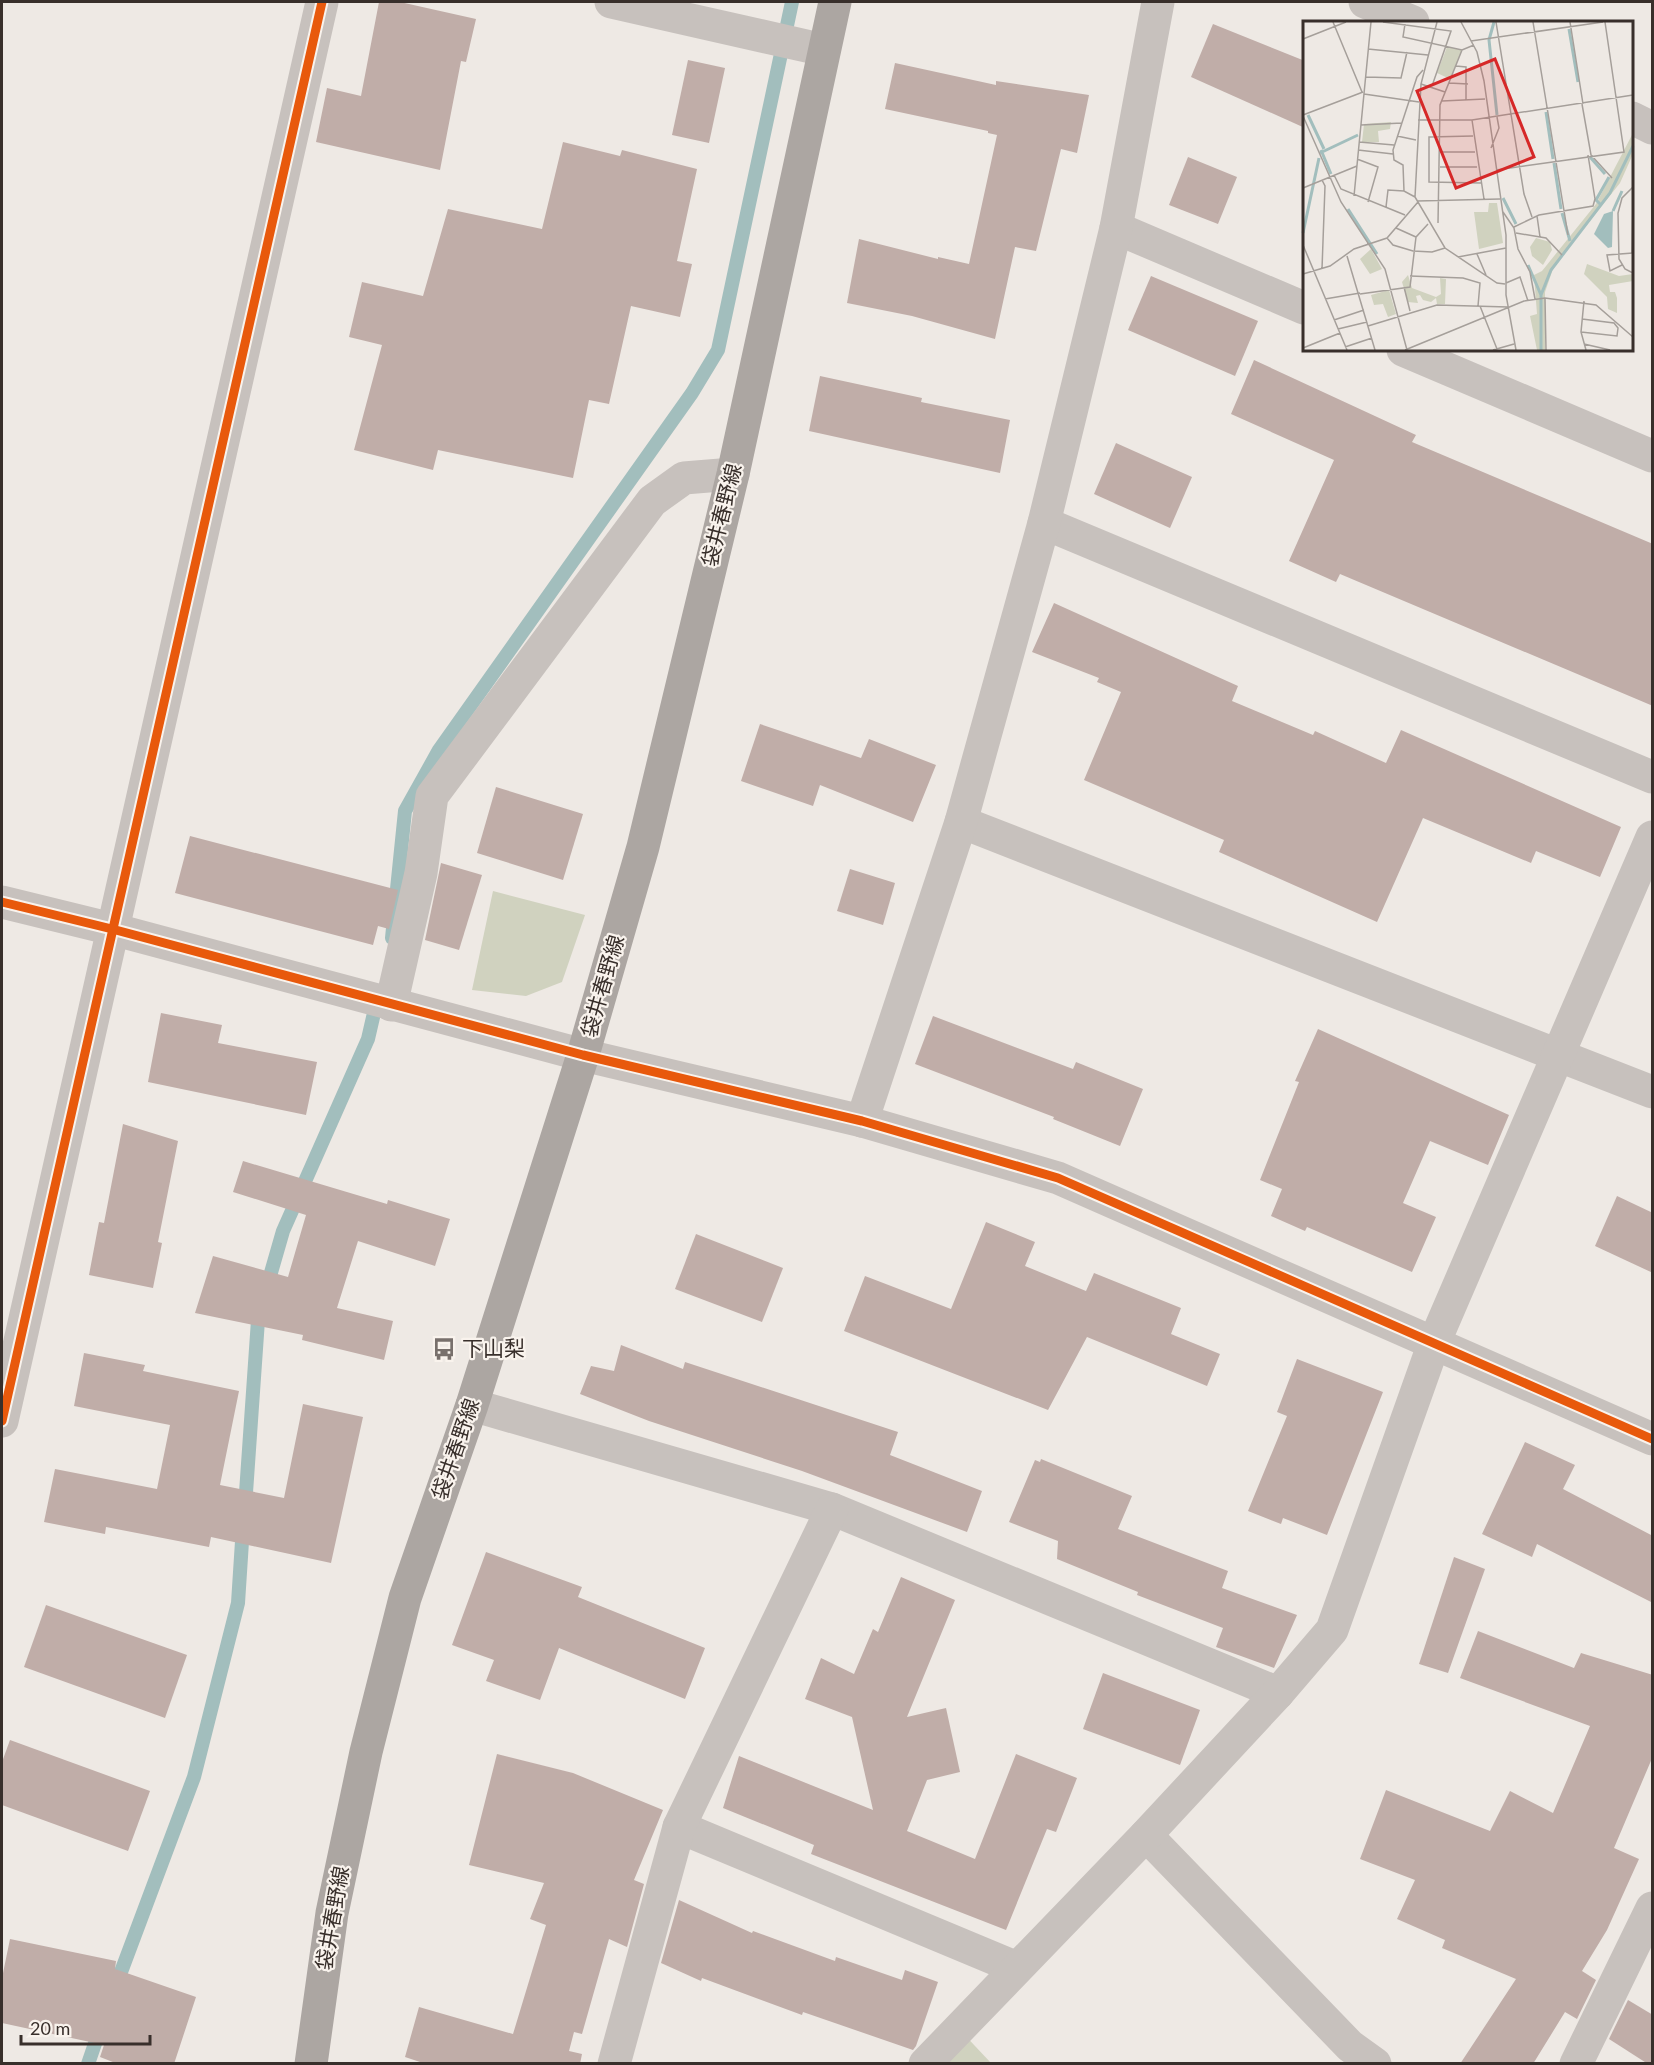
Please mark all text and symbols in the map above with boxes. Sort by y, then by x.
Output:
inset map [1303,21,1633,351]
street label: 袋井春野線 [696,461,745,569]
street label: 袋井春野線 [575,932,628,1039]
place label: 下山梨 [462,1335,525,1360]
bus stop icon: 下山梨 [431,1336,457,1362]
street label: 袋井春野線 [426,1395,483,1502]
street label: 袋井春野線 [310,1864,353,1972]
scale bar [21,2008,150,2046]
text: 20 m [30,2017,70,2039]

